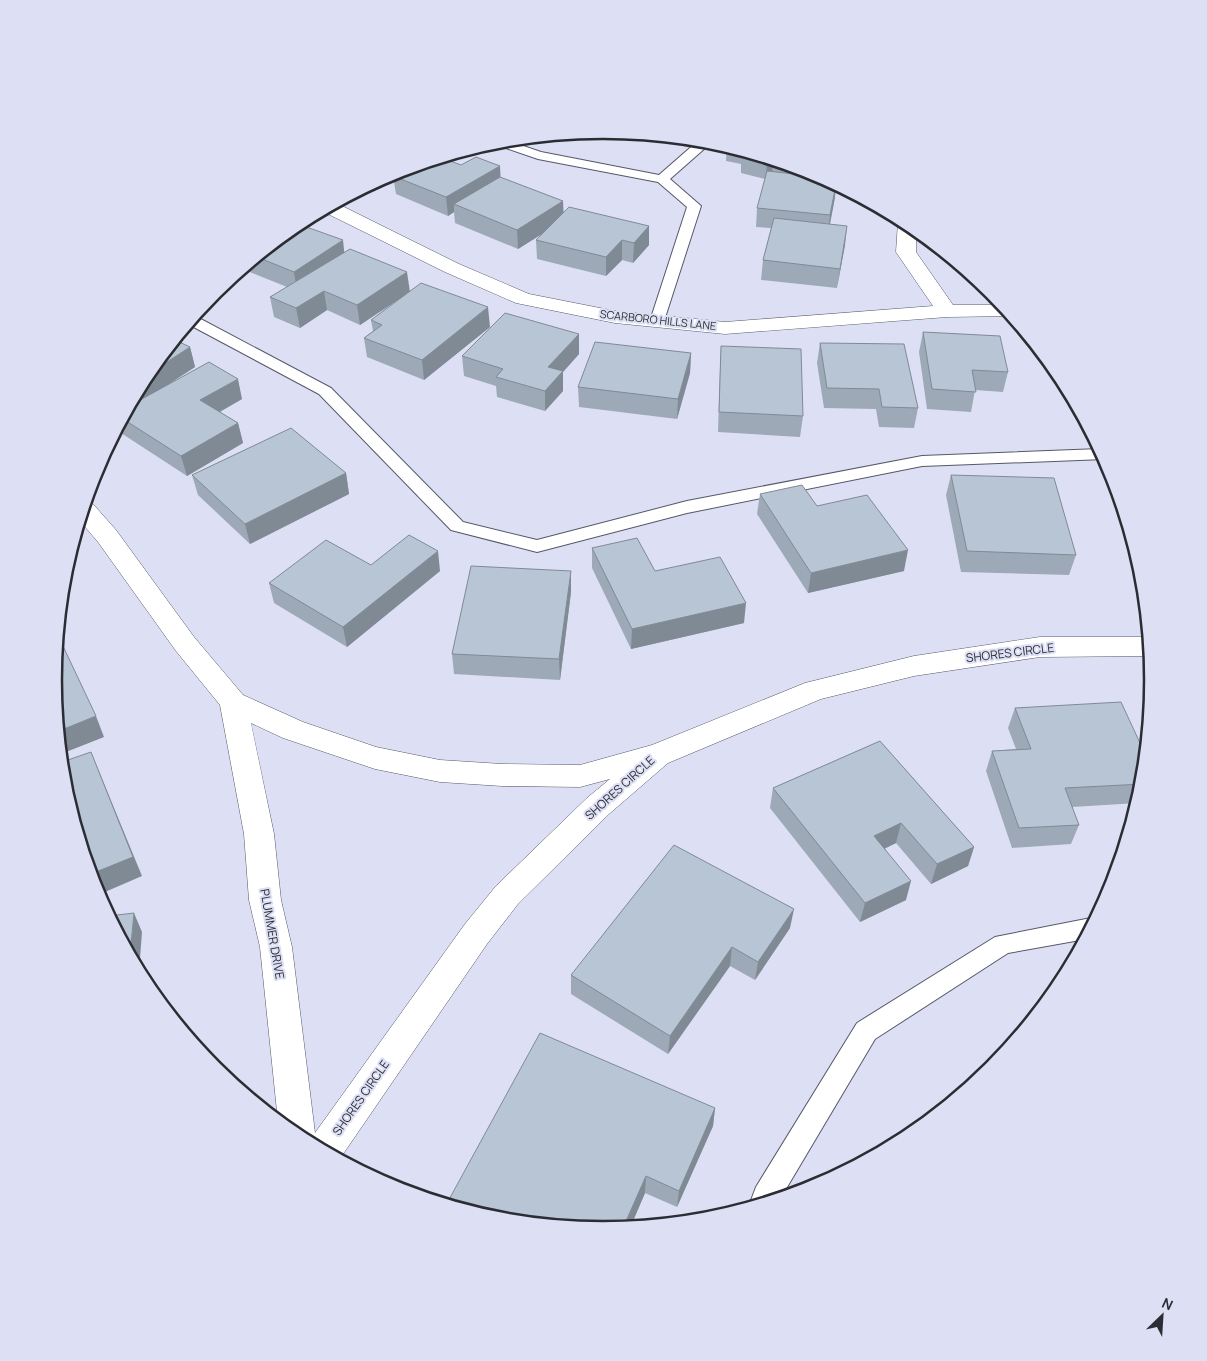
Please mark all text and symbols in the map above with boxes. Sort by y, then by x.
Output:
street label: SCARBORO HILLS LANE [599,306,717,333]
street label: SHORES CIRCLE [965,639,1055,666]
street label: SHORES CIRCLE [581,752,658,824]
street label: PLUMMER DRIVE [256,887,289,980]
street label: SHORES CIRCLE [328,1056,393,1139]
north arrow [1137,1291,1187,1341]
text: N [1159,1293,1176,1315]

